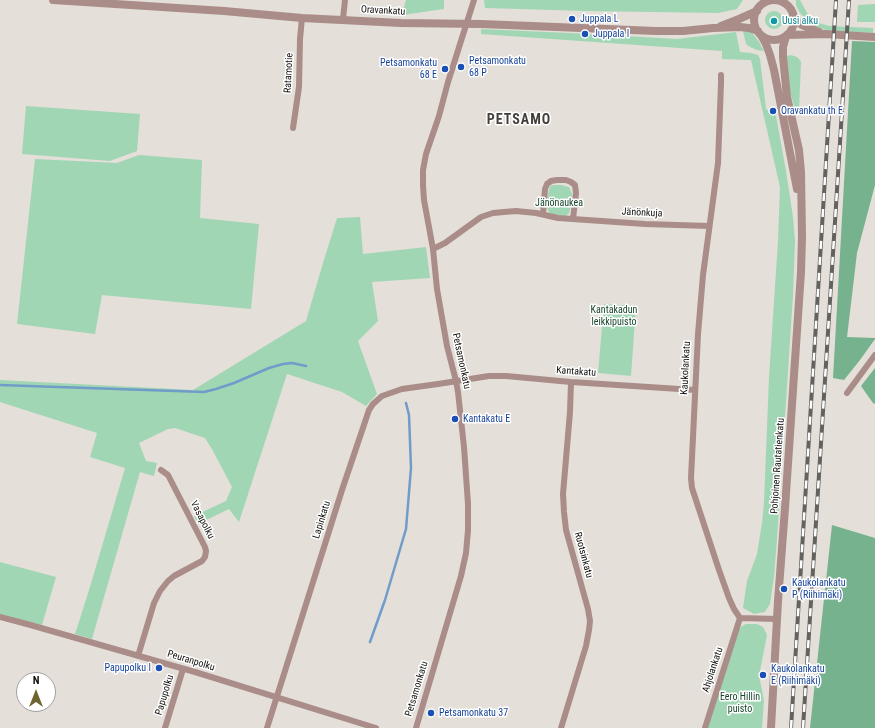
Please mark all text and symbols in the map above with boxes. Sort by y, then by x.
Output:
street label: Oravankatu [360,4,406,18]
place label: Juppala L [580,13,618,25]
marker: Juppala L [567,14,577,24]
place label: Uusi alku [782,15,818,27]
marker: Uusi alku [769,16,779,26]
place label: Juppala I [593,28,629,40]
marker: Juppala I [580,29,590,39]
street label: Ratamotie [282,53,296,93]
place label: Petsamonkatu 68 P [469,55,526,78]
place label: Petsamonkatu 68 E [380,57,437,80]
marker: Petsamonkatu 68 P [456,62,466,72]
marker: Petsamonkatu 68 E [440,64,450,74]
place label: Oravankatu th E [781,105,843,117]
marker: Oravankatu th E [768,106,778,116]
district label: PETSAMO [487,112,551,128]
park label: Jänönaukea [535,197,583,209]
street label: Jänönkuja [621,206,663,220]
park label: Kantakadun leikkipuisto [591,304,637,328]
street label: Petsamonkatu [449,332,473,390]
street label: Kaukolankatu [679,341,693,395]
street label: Kantakatu [556,365,596,379]
place label: Kantakatu E [463,413,510,425]
marker: Kantakatu E [450,414,460,424]
street label: Pohjoinen Rautatienkatu [769,418,787,514]
street label: Vasapolku [187,499,217,541]
street label: Lapinkatu [311,500,333,540]
street label: Ruotsinkatu [571,531,595,579]
place label: Kaukolankatu P (Riihimäki) [792,577,846,600]
marker: Kaukolankatu P (Riihimäki) [779,584,789,594]
street label: Ahjolankatu [700,646,726,694]
street label: Peuranpolku [166,648,216,674]
street label: Petsamonkatu [403,660,431,718]
place label: Papupolku I [105,662,151,674]
marker: Papupolku I [154,663,164,673]
place label: Kaukolankatu E (Riihimäki) [771,663,825,686]
marker: Kaukolankatu E (Riihimäki) [758,670,768,680]
north arrow [16,672,56,712]
street label: Papupolku [153,673,177,717]
text: N [33,674,39,687]
park label: Eero Hillin puisto [720,691,760,714]
place label: Petsamonkatu 37 [439,707,508,719]
marker: Petsamonkatu 37 [426,708,436,718]

